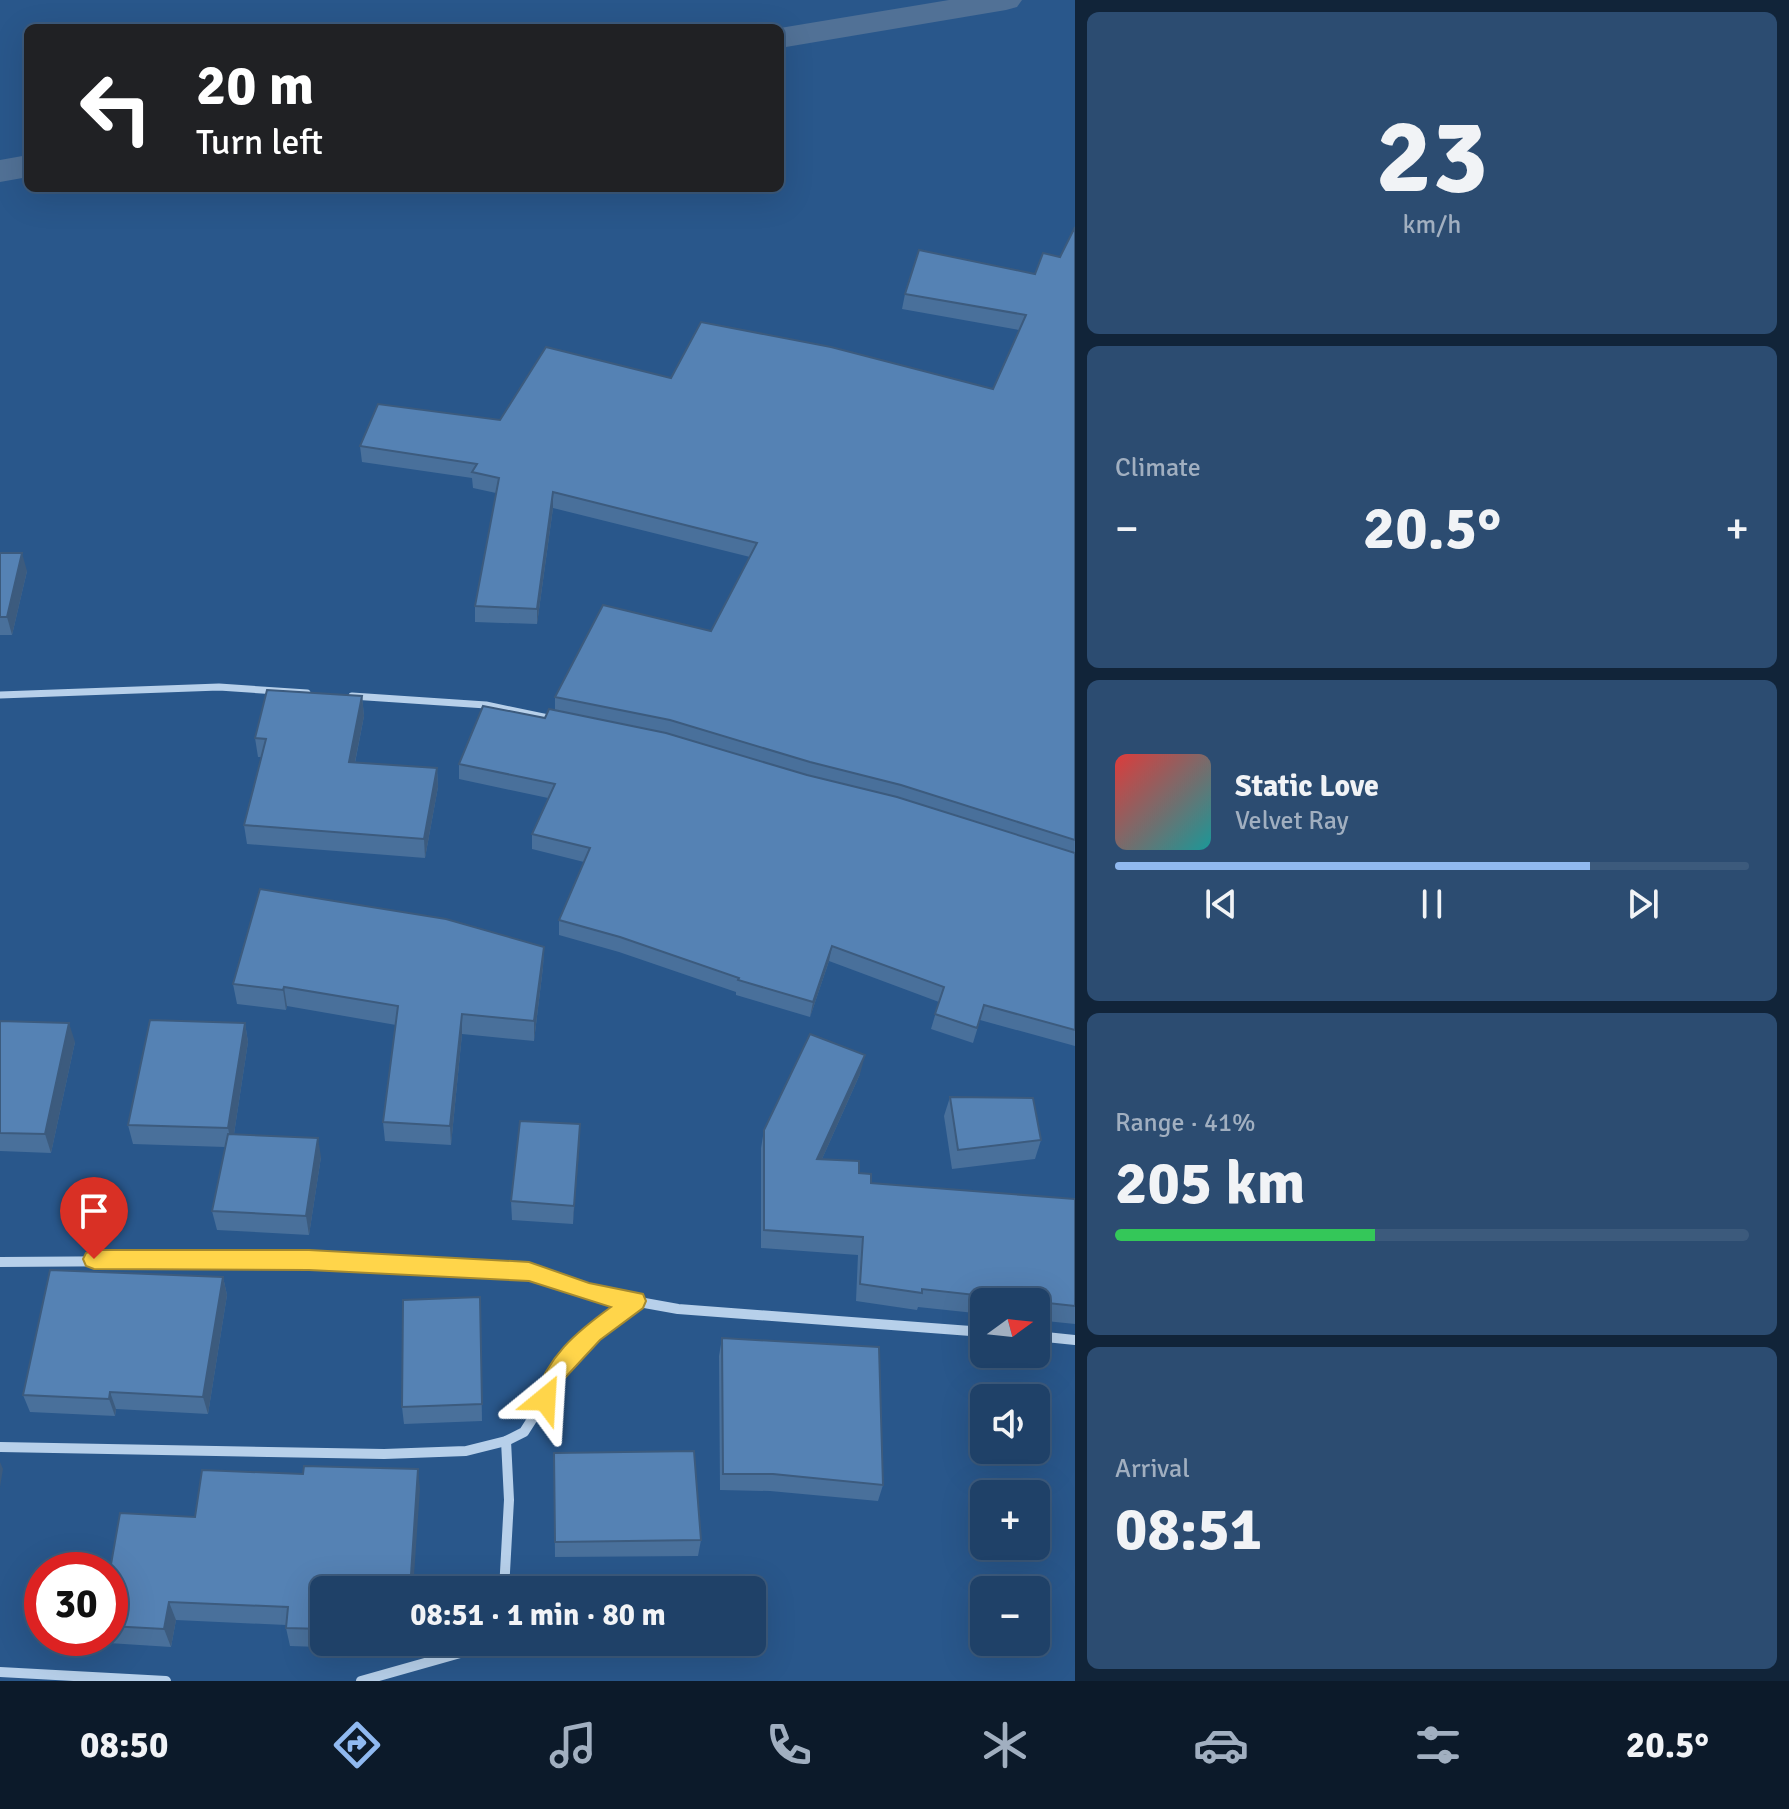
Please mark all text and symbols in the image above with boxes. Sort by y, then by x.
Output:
text: 20 m [196,51,314,120]
icon: left [64,56,168,160]
text: 23 [1376,93,1488,221]
text: Turn left [196,120,323,165]
text: km/h [1403,209,1461,241]
text: Climate [1115,452,1201,484]
text: 20.5° [1363,492,1501,566]
text: − [1115,502,1139,556]
text: + [1725,502,1749,556]
text: Static Love [1235,768,1379,805]
text: Velvet Ray [1235,805,1349,837]
icon: previous [1199,882,1243,926]
icon: pause [1410,882,1454,926]
icon: next [1621,882,1665,926]
text: Range · 41% [1115,1107,1256,1139]
text: 205 km [1115,1147,1305,1221]
pin [60,1177,128,1259]
icon: arrive [72,1189,116,1233]
north arrow [970,1288,1050,1368]
map controls [970,1288,1050,1656]
position arrow [503,1357,587,1441]
button: sound [970,1384,1050,1464]
text: Arrival [1115,1453,1190,1485]
button: + [970,1480,1050,1560]
text: 08:51 [1115,1493,1262,1567]
speed limit sign: 30 [24,1552,128,1656]
button: − [970,1576,1050,1656]
text: 08:51 · 1 min · 80 m [410,1597,666,1634]
icon: directions [329,1717,385,1773]
icon: music [545,1717,601,1773]
icon: phone [761,1717,817,1773]
icon: climate [977,1717,1033,1773]
icon: car [1193,1717,1249,1773]
icon: filters [1410,1717,1466,1773]
text: 08:50 [80,1723,168,1768]
text: 20.5° [1626,1723,1709,1768]

